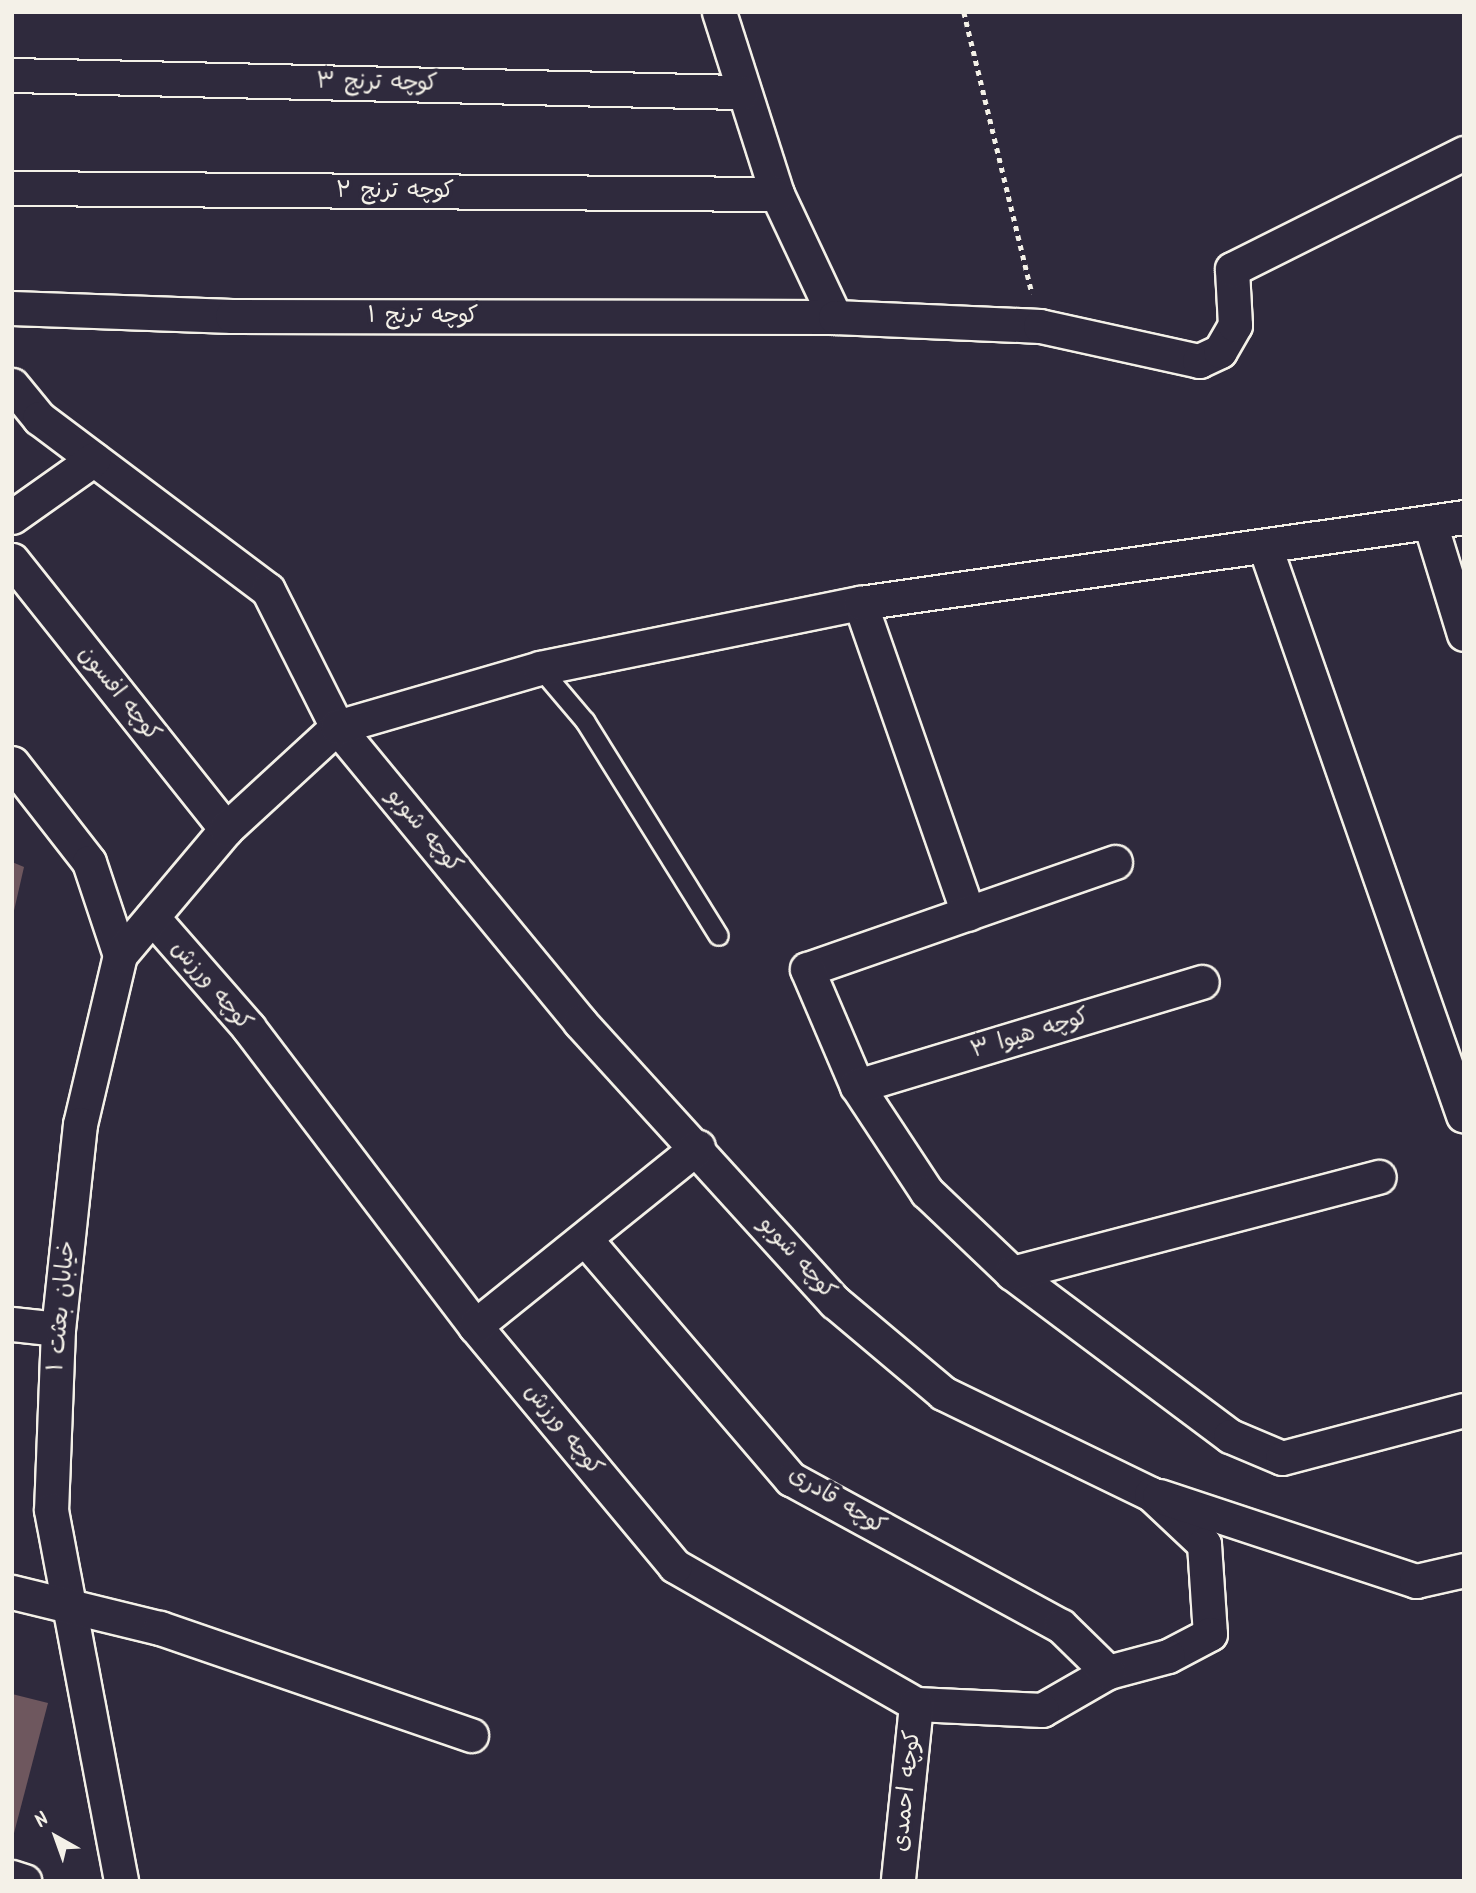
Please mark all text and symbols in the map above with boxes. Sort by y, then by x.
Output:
street label: کوچه ترنج ۳ [316,68,438,98]
street label: کوچه ترنج ۲ [336,177,454,205]
street label: کوچه ترنج ۱ [368,302,478,330]
street label: کوچه افسون [72,641,166,747]
street label: کوچه شوبو [381,783,467,879]
street label: کوچه ورزش [164,935,258,1037]
street label: کوچه هیوا ۳ [968,1003,1092,1065]
street label: کوچه شوبو [752,1211,842,1305]
street label: خیابان بعثت ۱ [43,1239,81,1373]
street label: کوچه ورزش [518,1379,608,1481]
street label: کوچه قادری [783,1461,891,1541]
street label: کوچه احمدی [887,1729,927,1853]
north arrow [21,1802,91,1872]
text: N [28,1806,57,1836]

